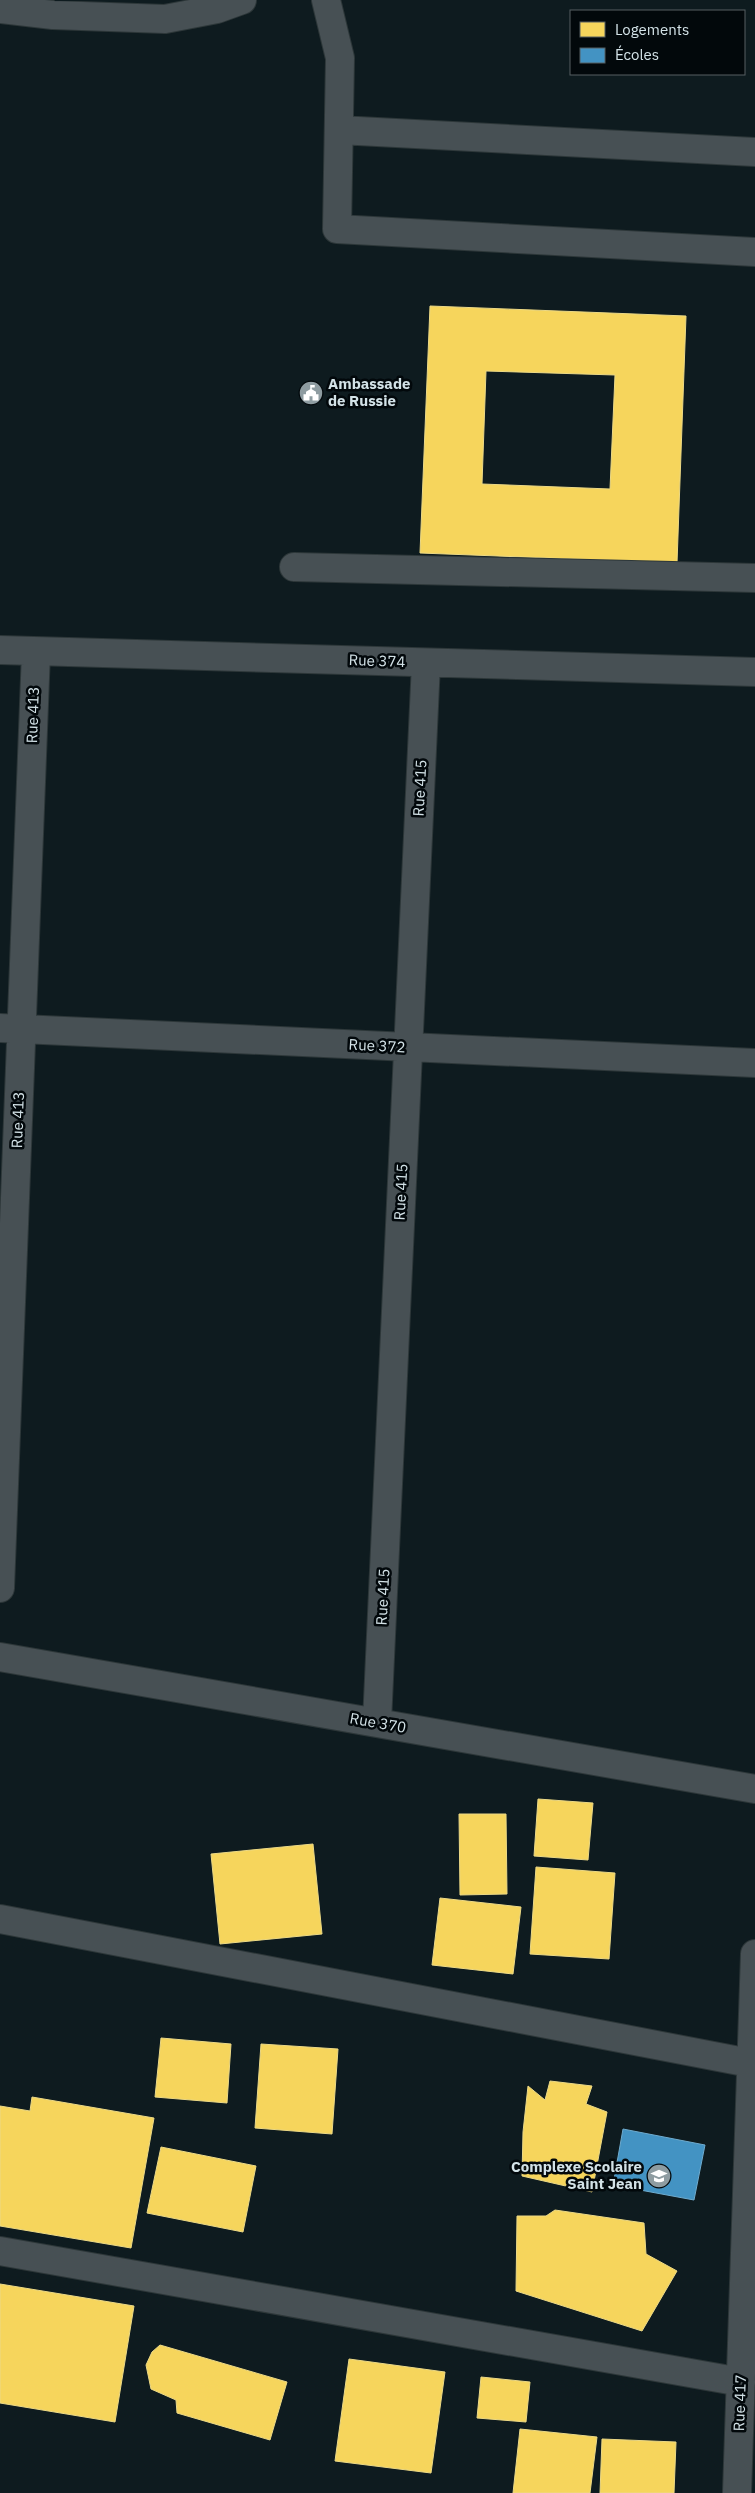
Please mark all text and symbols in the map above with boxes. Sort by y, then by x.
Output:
legend [570,10,745,75]
text: Logements [615,20,689,39]
text: Écoles [615,45,659,64]
place label: Ambassade de Russie [328,374,410,410]
public building icon: Ambassade de Russie [298,380,324,406]
street label: Rue 374 [348,650,406,671]
street label: Rue 413 [22,686,43,744]
street label: Rue 415 [409,759,430,817]
street label: Rue 372 [348,1035,406,1056]
street label: Rue 413 [7,1091,28,1149]
street label: Rue 415 [390,1163,411,1221]
street label: Rue 415 [372,1568,393,1626]
street label: Rue 370 [348,1708,408,1737]
place label: Complexe Scolaire Saint Jean [511,2157,642,2193]
school or university icon: Complexe Scolaire Saint Jean [646,2163,672,2189]
street label: Rue 417 [729,2374,750,2432]

